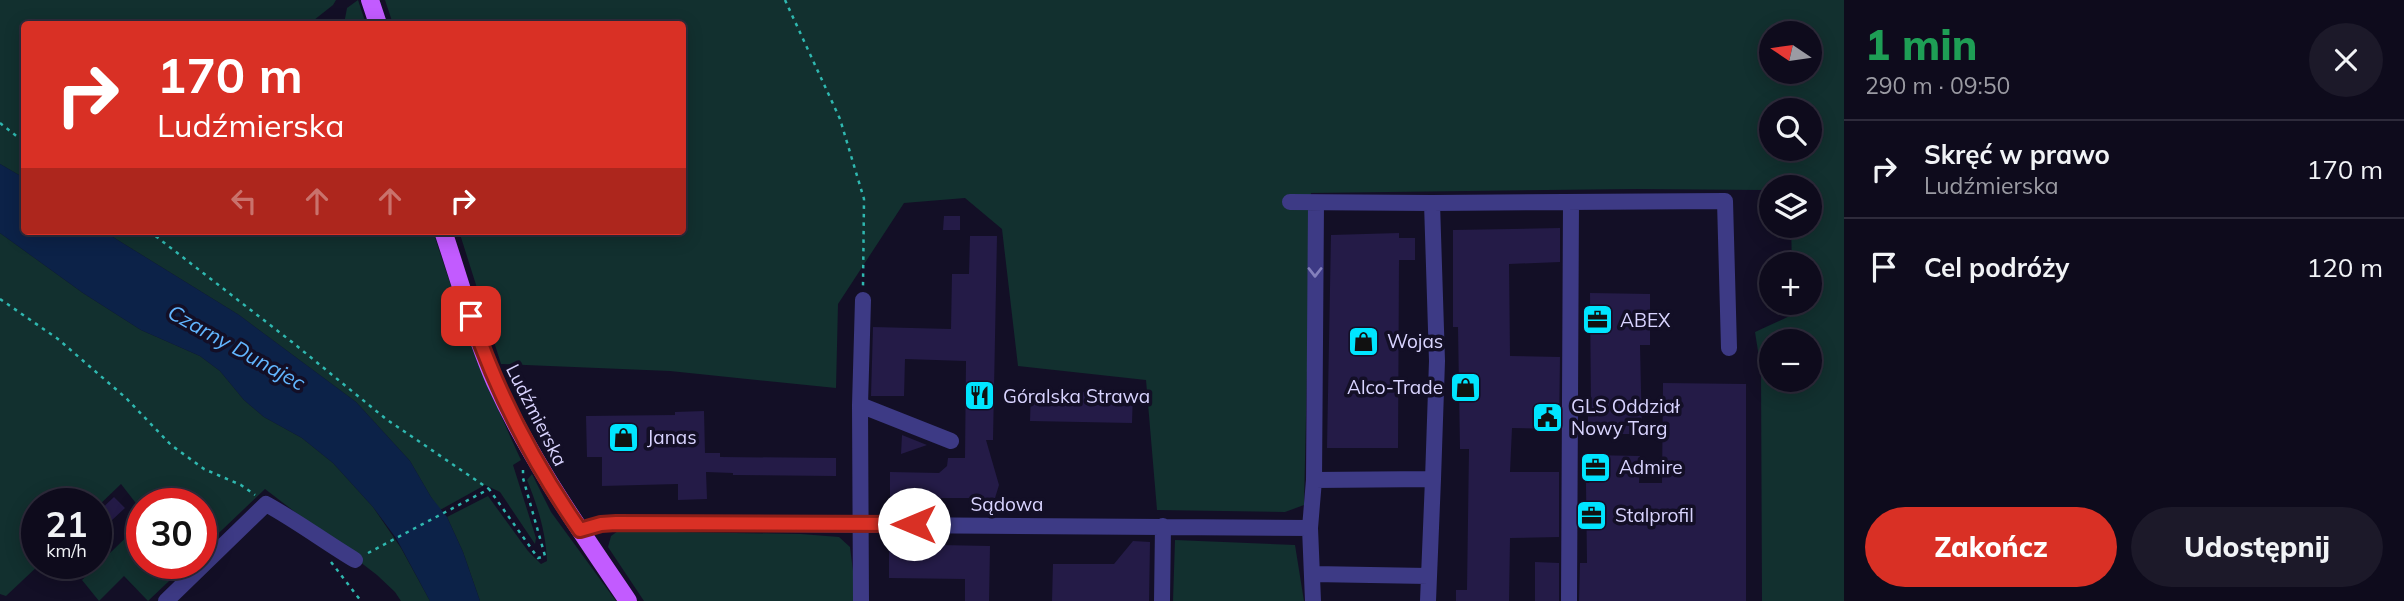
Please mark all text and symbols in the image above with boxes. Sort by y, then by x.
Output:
text: 1 min [1865,18,1978,71]
north arrow [1759,21,1822,84]
map controls [1759,21,1822,392]
button: close [2309,23,2383,97]
text: 170 m [157,44,303,105]
icon: right [42,49,133,140]
text: 290 m · 09:50 [1865,71,2010,100]
button: search [1759,98,1822,161]
text: Ludźmierska [157,105,344,145]
text: Skręć w prawo [1924,138,2110,171]
icon: right [1865,150,1903,188]
text: 170 m [2307,153,2383,186]
text: Ludźmierska [1924,171,2059,200]
button: layers [1759,175,1822,238]
icon: left [225,182,263,220]
icon: ahead [298,182,336,220]
icon: ahead [371,182,409,220]
icon: right [444,182,482,220]
icon: arrive [1865,248,1903,286]
text: Cel podróży [1924,251,2069,284]
text: 120 m [2307,251,2383,284]
button: + [1759,252,1822,315]
one-way arrow [1307,268,1323,278]
pin [441,286,501,346]
icon: arrive [452,297,490,335]
water label: Czarny Dunajec [164,298,311,396]
office icon: ABEX [1580,303,1614,337]
place label: ABEX [1620,308,1671,332]
shop icon: Wojas [1347,324,1381,358]
place label: Wojas [1387,329,1443,353]
button: − [1759,329,1822,392]
street label: Ludźmierska [501,360,573,470]
shop icon: Alco-Trade [1449,370,1483,404]
place label: Alco-Trade [1347,375,1443,399]
restaurant icon: Góralska Strawa [963,379,997,413]
place label: Góralska Strawa [1003,384,1150,408]
place label: GLS Oddział Nowy Targ [1571,394,1681,440]
public building icon: GLS Oddział Nowy Targ [1531,400,1565,434]
shop icon: Janas [607,420,641,454]
place label: Janas [647,425,697,449]
office icon: Admire [1579,450,1613,484]
place label: Admire [1619,455,1683,479]
position arrow [877,487,951,561]
speed limit sign: 30 [126,488,217,579]
street label: Sądowa [970,492,1044,516]
office icon: Stalprofil [1575,498,1609,532]
text: 21 [45,502,88,546]
place label: Stalprofil [1615,503,1694,527]
button: Zakończ [1865,507,2117,587]
button: Udostępnij [2131,507,2383,587]
text: km/h [46,539,87,562]

